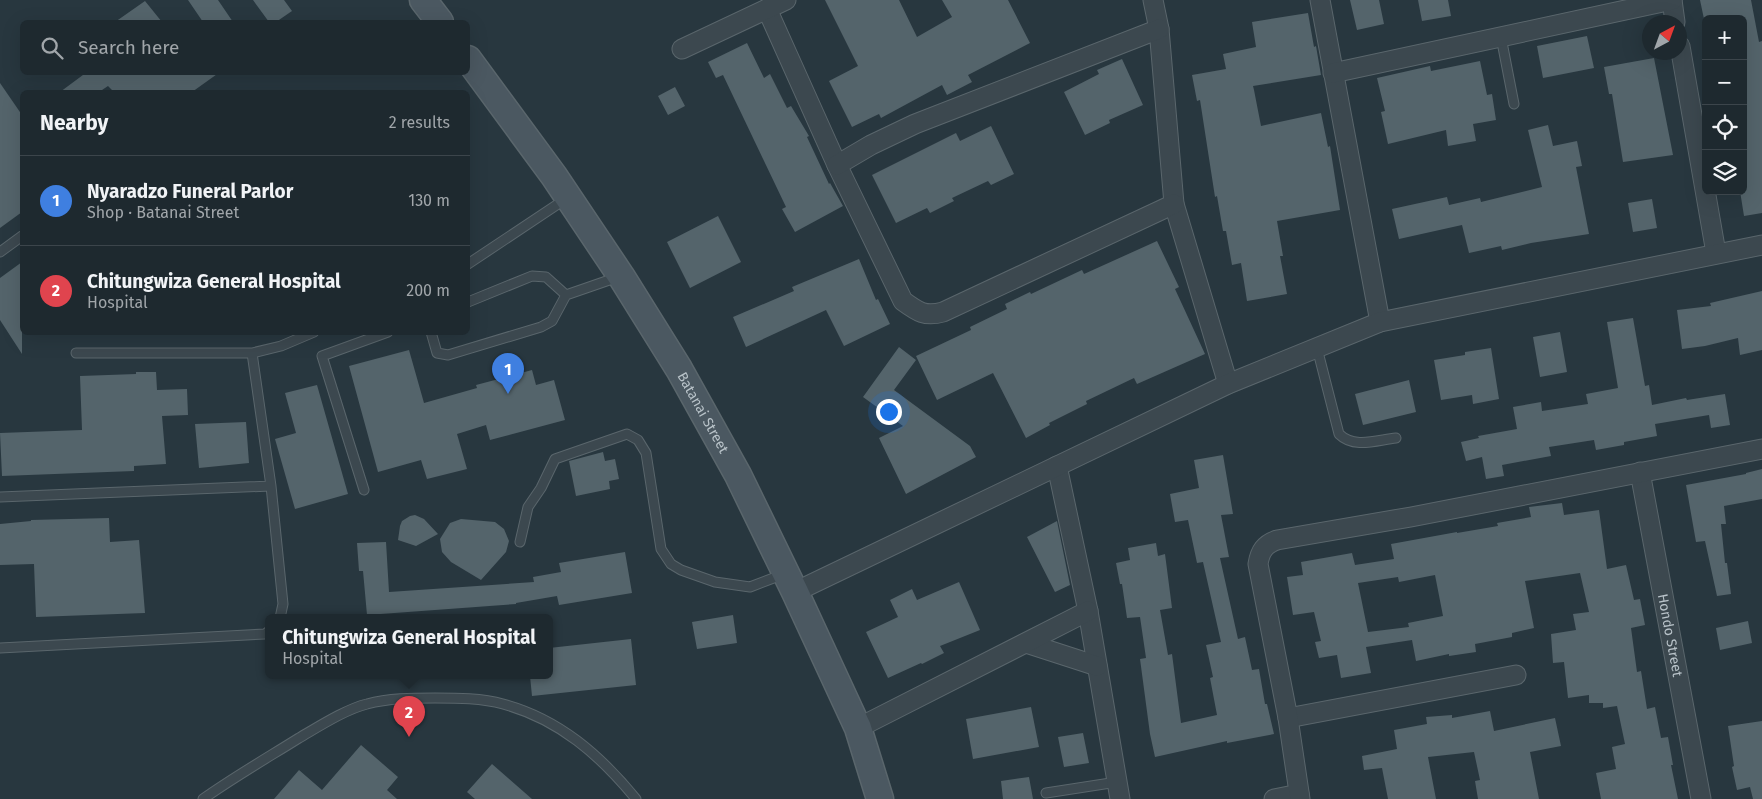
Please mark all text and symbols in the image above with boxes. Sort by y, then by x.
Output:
north arrow [1642,15,1687,60]
map controls [1702,15,1747,195]
button: + [1702,15,1747,60]
search box [20,20,470,75]
icon: search [38,34,66,62]
text: Search here [78,36,179,59]
button: − [1702,60,1747,105]
button: locate [1702,105,1747,150]
text: Nearby [40,110,108,136]
text: 2 results [389,113,450,132]
button: layers [1702,150,1747,195]
text: Nyaradzo Funeral Parlor [87,180,293,203]
text: 1 [52,191,60,210]
text: 130 m [408,191,450,210]
text: Shop · Batanai Street [87,203,239,222]
text: Chitungwiza General Hospital [87,270,341,293]
text: 2 [52,281,60,300]
text: 200 m [406,281,450,300]
text: Hospital [87,293,148,312]
pin: 1 [492,353,524,394]
street label: Batanai Street [673,369,733,457]
your location [876,399,902,425]
street label: Hondo Street [1654,592,1686,679]
popup [265,614,553,679]
text: Chitungwiza General Hospital [282,626,536,649]
text: Hospital [282,649,343,668]
pin: 2 [393,696,425,737]

